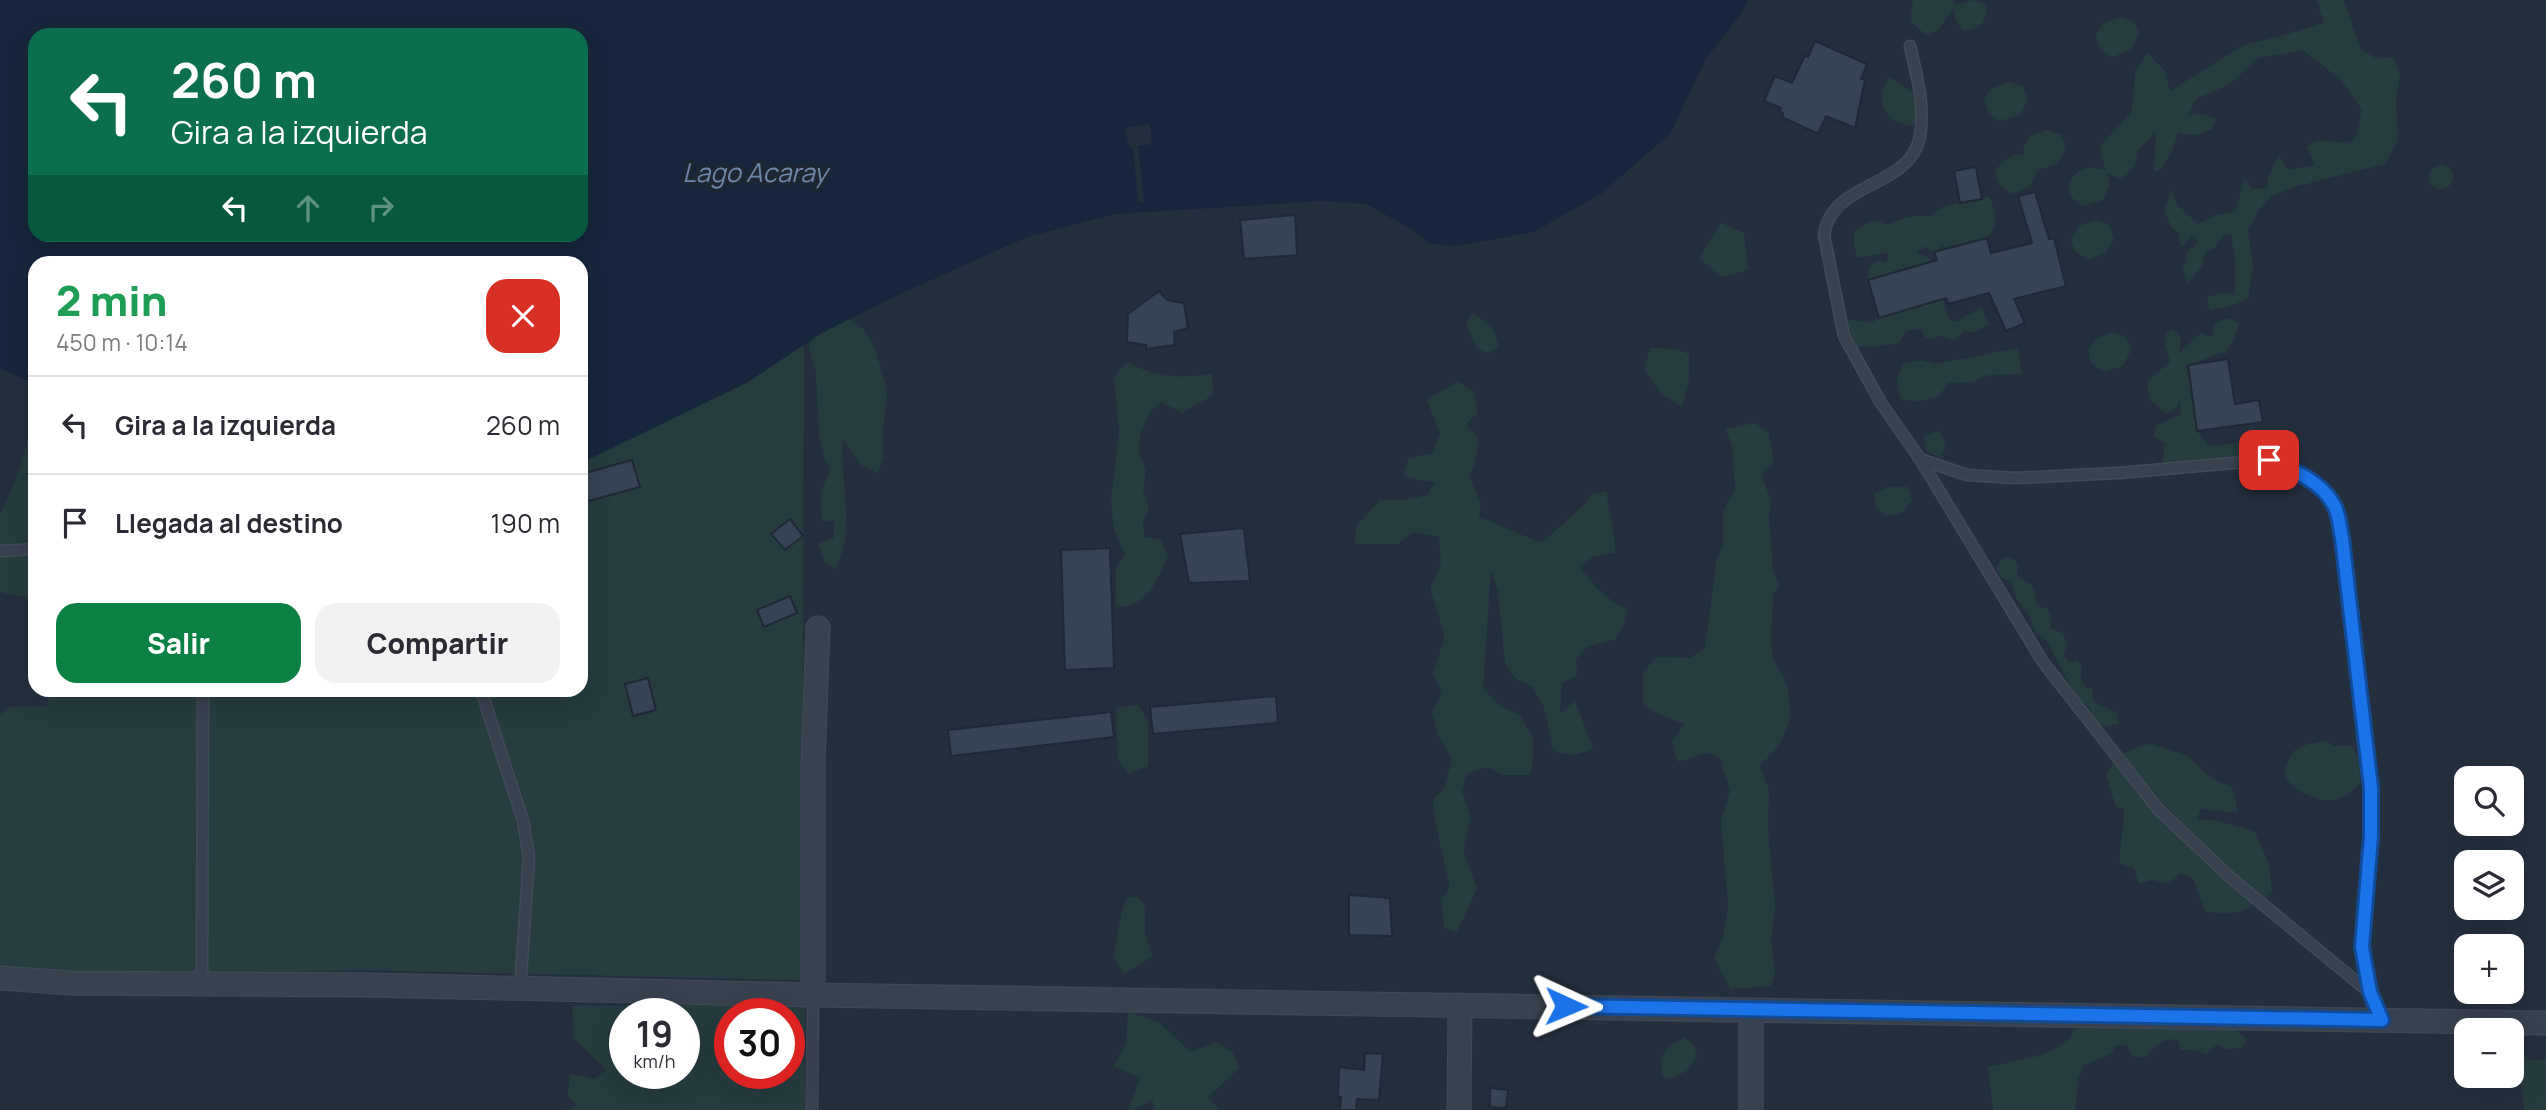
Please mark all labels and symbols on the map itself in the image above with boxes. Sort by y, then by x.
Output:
water label: Lago Acaray [682,154,831,190]
pin [2239,430,2299,490]
position arrow [1529,969,1603,1043]
speed limit sign: 30 [714,998,805,1089]

